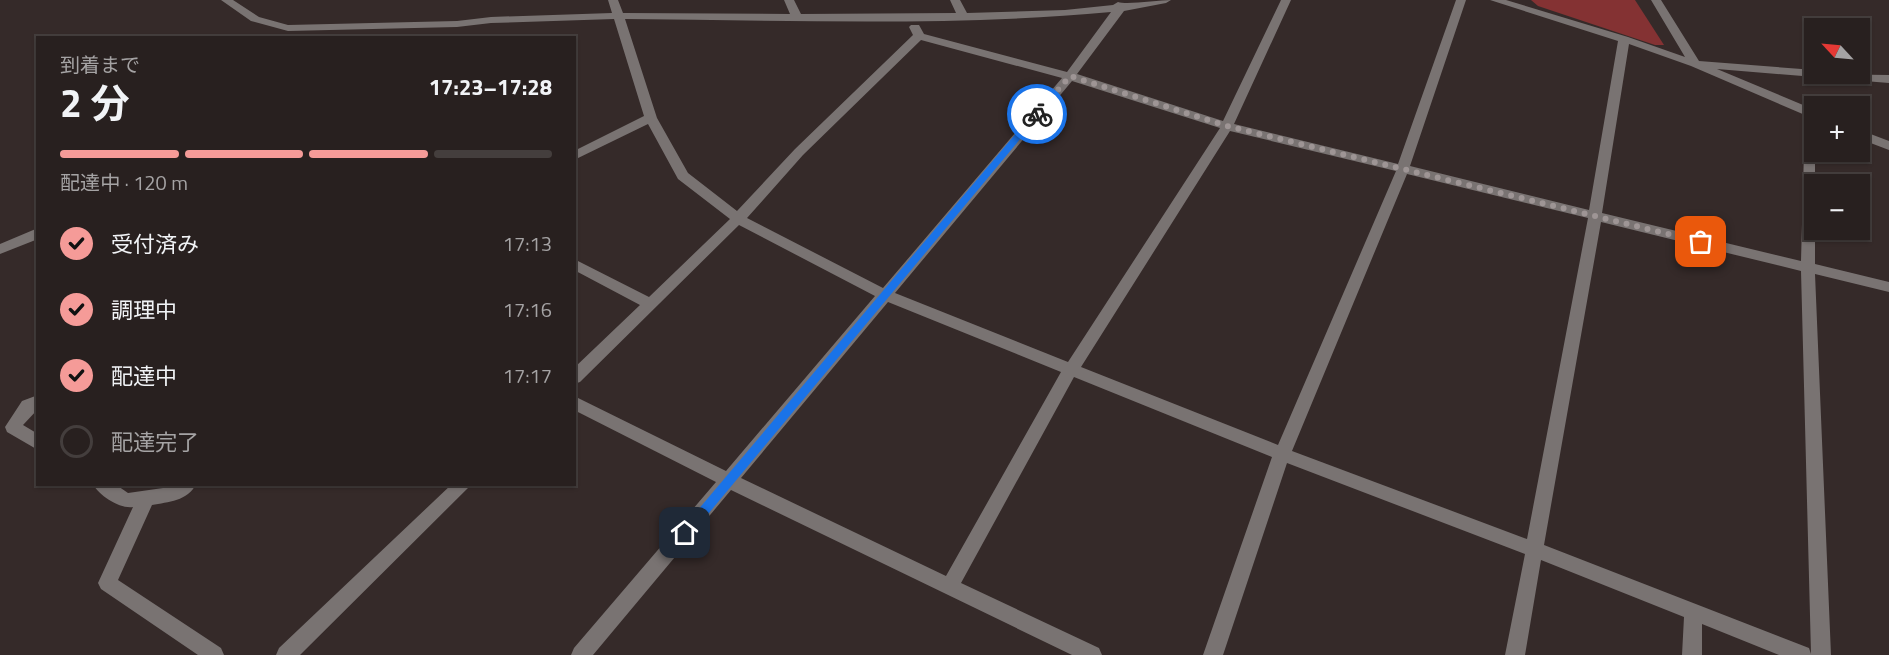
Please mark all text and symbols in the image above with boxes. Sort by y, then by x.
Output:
north arrow [1804,18,1870,84]
map controls [1804,18,1870,240]
text: 到着まで [60,49,140,80]
text: 17:23–17:28 [429,70,552,104]
text: 2 分 [60,73,129,132]
courier [1007,84,1067,144]
button: + [1804,96,1870,162]
icon: bike [1021,98,1054,131]
text: 配達中 · 120 m [60,167,188,198]
button: − [1804,174,1870,240]
pin [1675,216,1726,267]
icon: bag [1684,225,1717,258]
icon: check [60,227,93,260]
text: 受付済み [111,227,199,261]
text: 17:13 [503,228,552,259]
icon: check [60,293,93,326]
text: 調理中 [111,293,177,327]
text: 17:16 [503,294,552,325]
icon: check [60,359,93,392]
text: 配達中 [111,359,177,393]
text: 17:17 [503,360,552,391]
text: 配達完了 [111,425,199,459]
pin [659,507,710,558]
icon: home [668,516,701,549]

